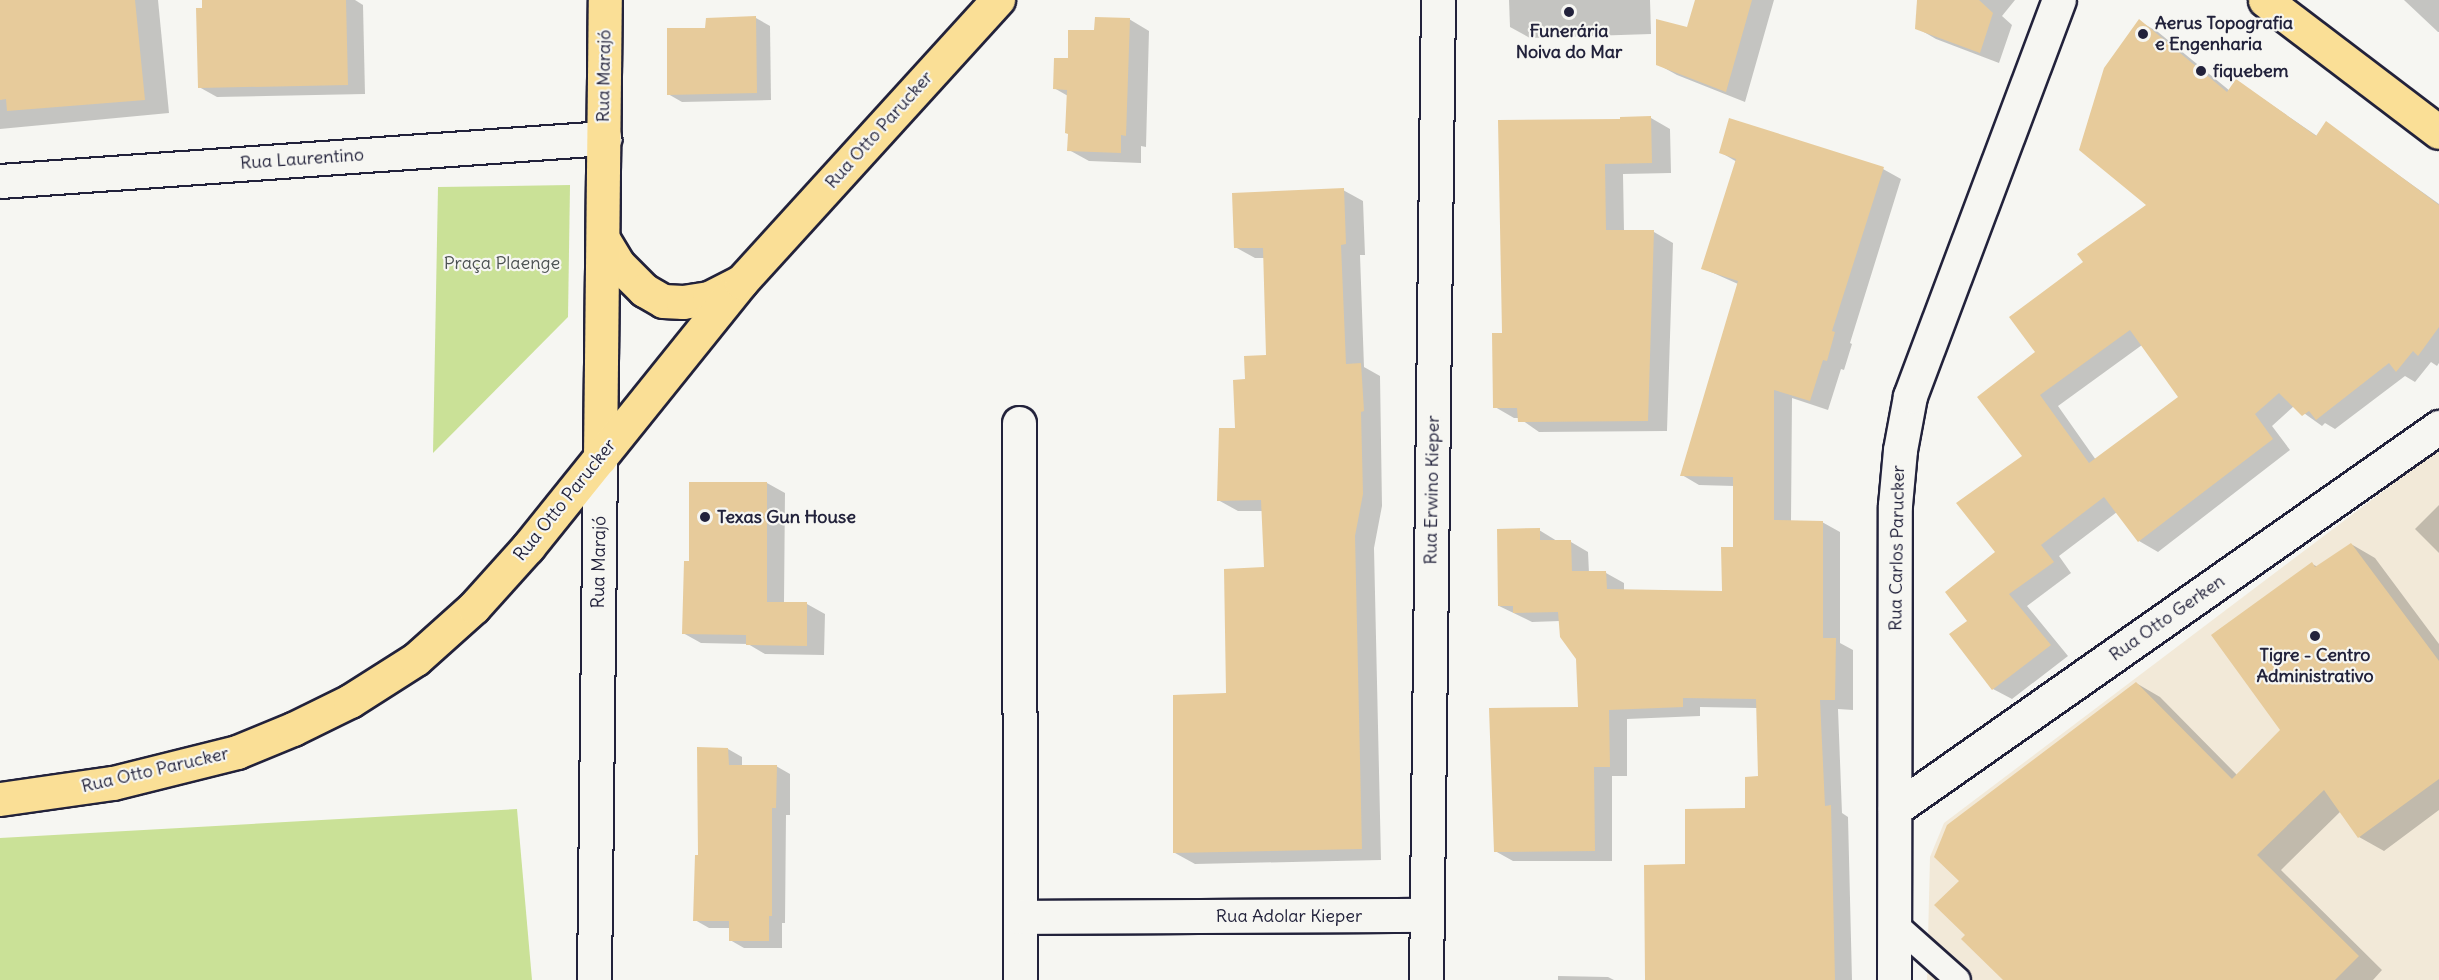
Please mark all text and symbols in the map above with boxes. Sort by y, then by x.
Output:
marker: Funerária Noiva do Mar [1562,5,1576,19]
place label: Aerus Topografia e Engenharia [2155,13,2293,56]
place label: Funerária Noiva do Mar [1516,21,1622,63]
marker: Aerus Topografia e Engenharia [2136,27,2150,41]
street label: Rua Marajó [592,29,616,123]
place label: fiquebem [2213,60,2288,82]
marker: fiquebem [2194,64,2208,78]
street label: Rua Otto Parucker [821,67,937,193]
street label: Rua Laurentino [239,144,365,174]
park label: Praça Plaenge [444,252,560,274]
street label: Rua Erwino Kieper [1420,415,1444,565]
street label: Rua Otto Parucker [509,435,621,565]
street label: Rua Carlos Parucker [1885,465,1909,631]
place label: Texas Gun House [717,506,856,528]
marker: Texas Gun House [698,510,712,524]
street label: Rua Marajó [587,515,611,609]
street label: Rua Otto Gerken [2105,570,2229,666]
marker: Tigre - Centro Administrativo [2308,629,2322,643]
place label: Tigre - Centro Administrativo [2256,645,2374,688]
street label: Rua Otto Parucker [79,743,231,797]
street label: Rua Adolar Kieper [1216,905,1362,927]

